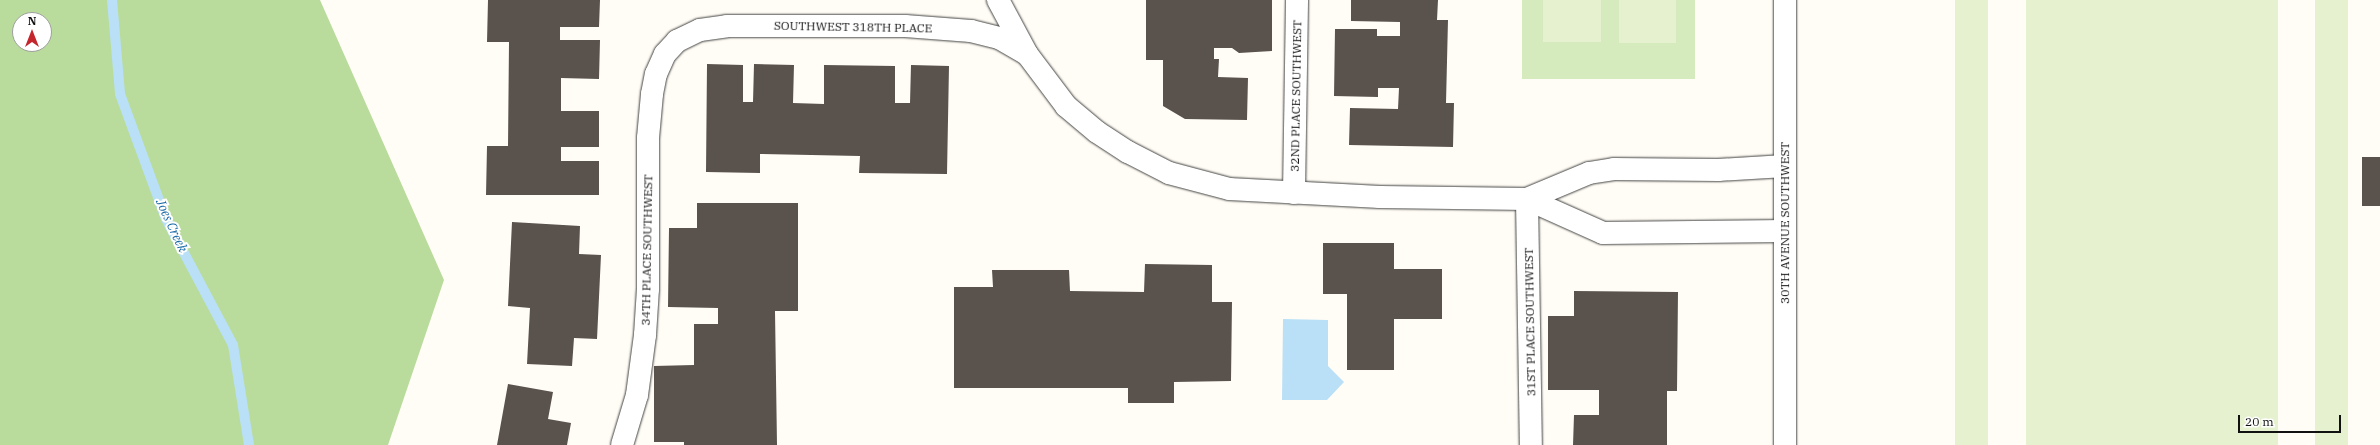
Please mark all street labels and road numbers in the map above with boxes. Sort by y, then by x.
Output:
street label: SOUTHWEST 318TH PLACE [774,18,932,36]
street label: 32ND PLACE SOUTHWEST [1287,20,1305,172]
street label: 30TH AVENUE SOUTHWEST [1778,142,1792,304]
street label: 34TH PLACE SOUTHWEST [638,174,656,326]
street label: 31ST PLACE SOUTHWEST [1522,248,1538,396]

